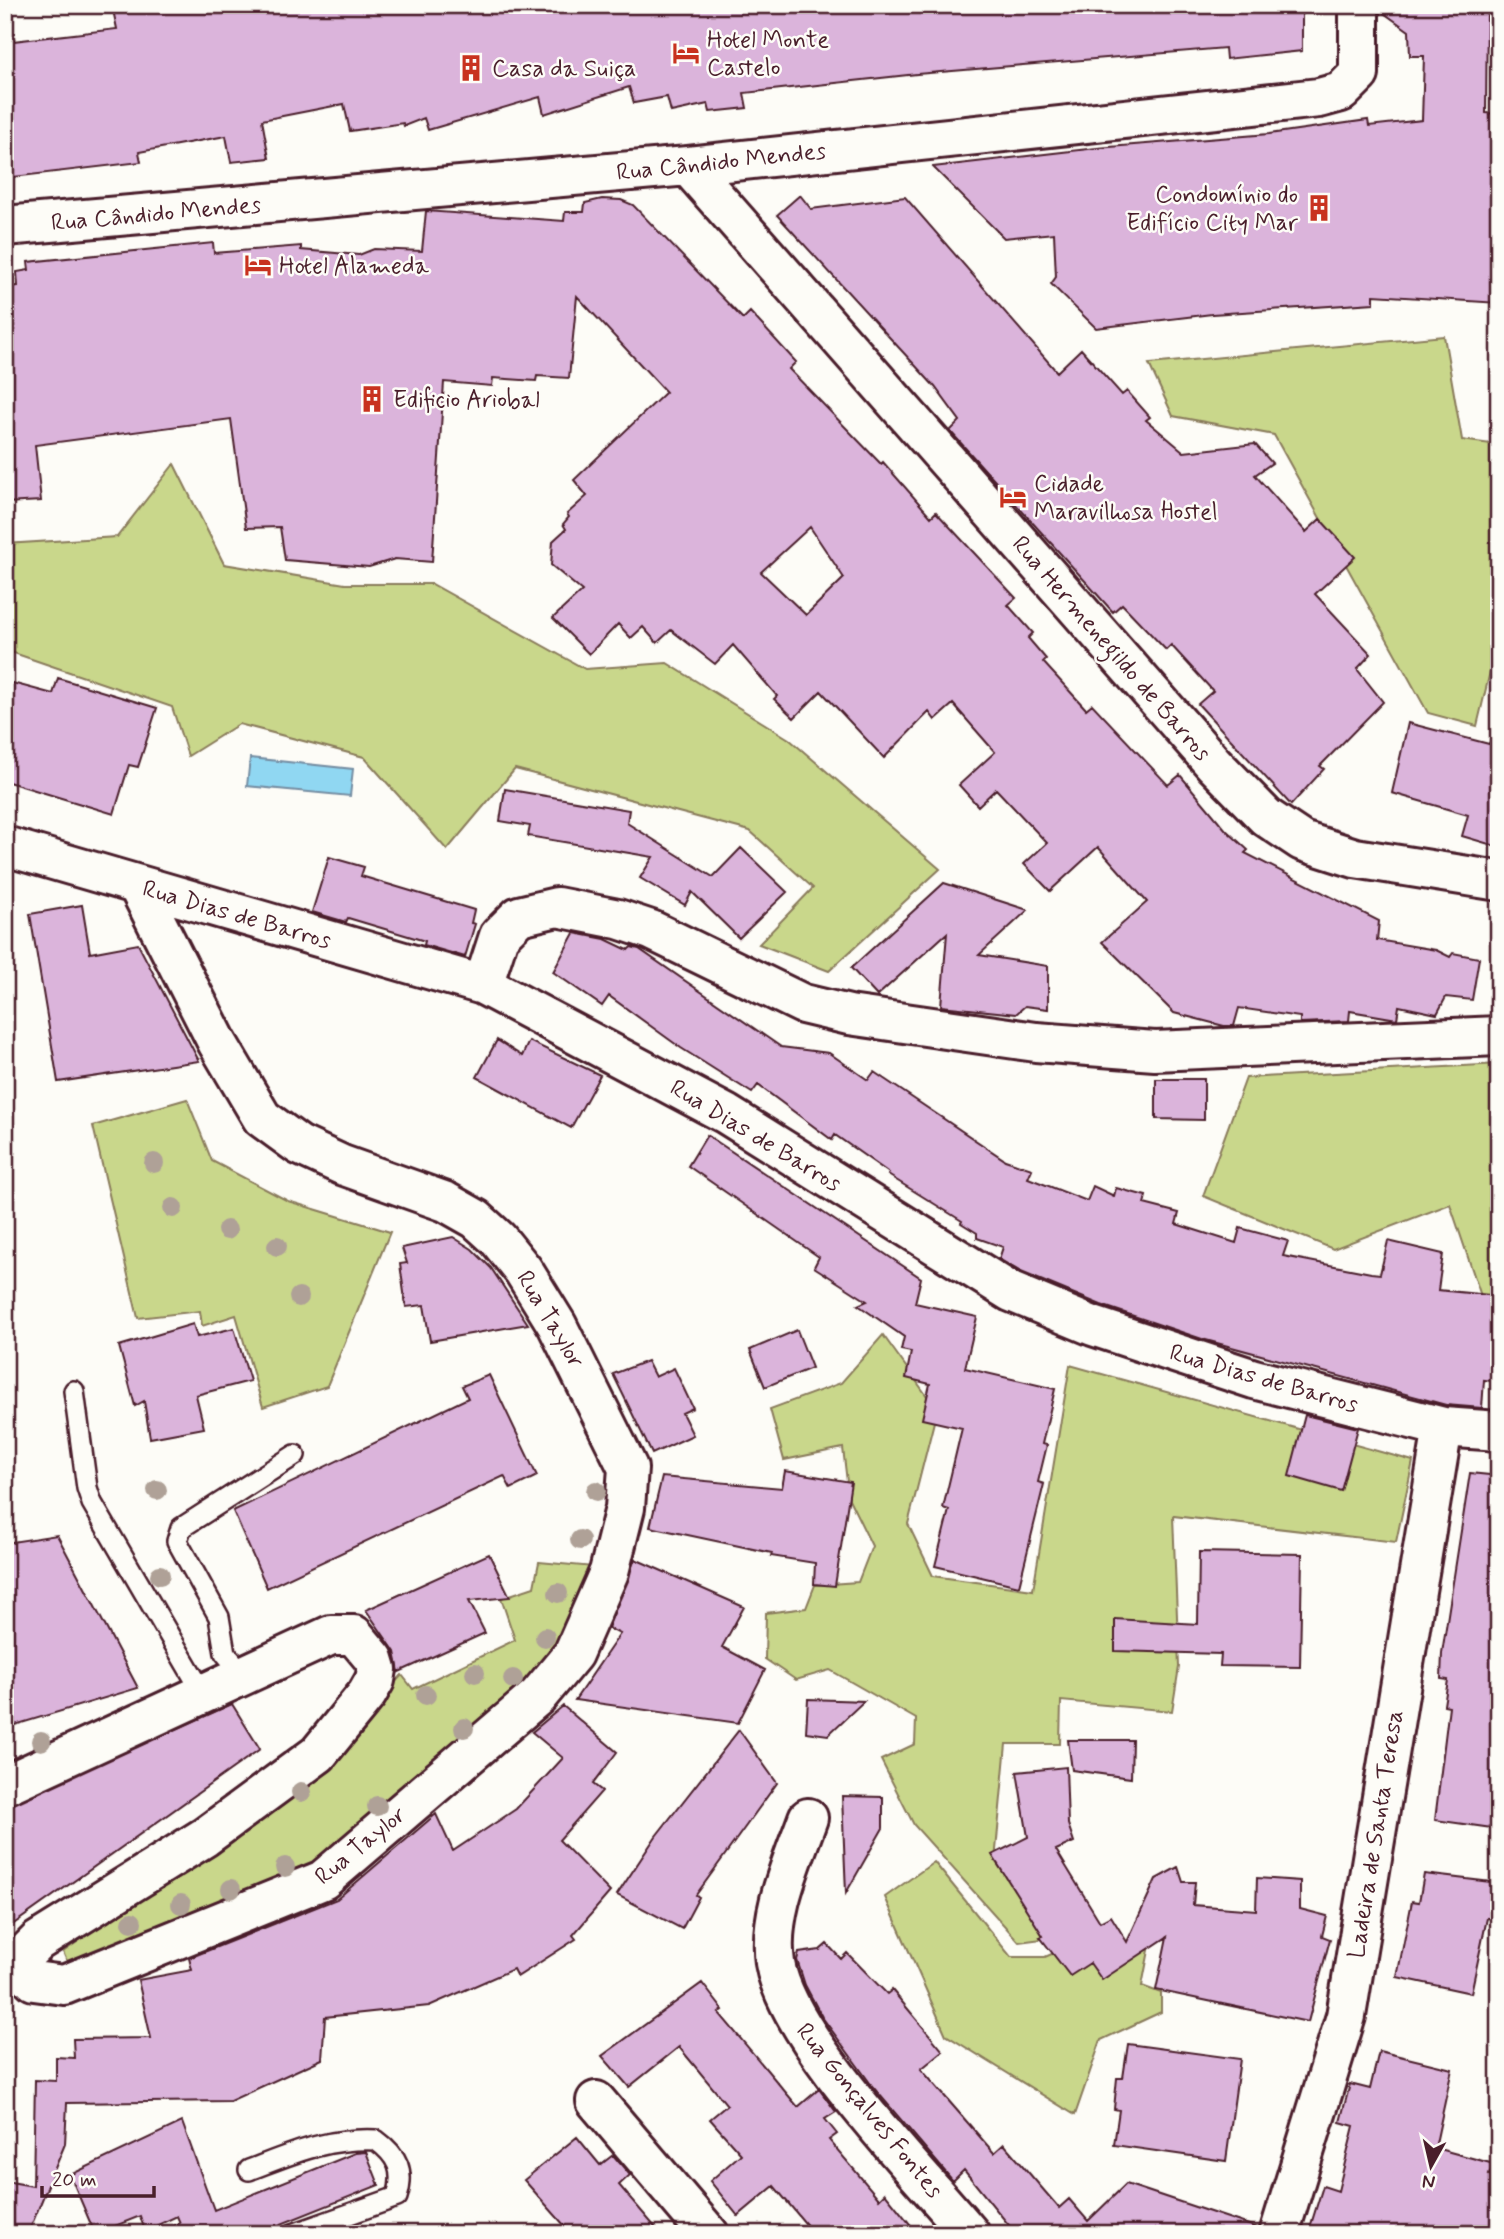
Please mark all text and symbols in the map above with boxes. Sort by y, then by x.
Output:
place label: Hotel Monte Castelo [707,25,829,84]
hotel icon: Hotel Monte Castelo [671,38,701,68]
building icon: Casa da Suiça [456,53,486,83]
place label: Casa da Suiça [492,54,636,85]
street label: Rua Cândido Mendes [615,136,828,189]
place label: Condomínio do Edifício City Mar [1126,180,1298,239]
street label: Rua Cândido Mendes [50,190,263,239]
building icon: Condomínio do Edifício City Mar [1304,193,1334,223]
hotel icon: Hotel Alameda [243,250,273,280]
place label: Hotel Alameda [279,251,429,282]
building icon: Edificio Ariobal [357,384,387,414]
place label: Edificio Ariobal [393,385,540,416]
place label: Cidade Maravilhosa Hostel [1034,469,1218,528]
hotel icon: Cidade Maravilhosa Hostel [998,482,1028,512]
street label: Rua Hermenegildo de Barros [1002,530,1218,770]
street label: Rua Dias de Barros [139,874,335,957]
street label: Rua Dias de Barros [664,1073,847,1200]
street label: Rua Taylor [508,1265,591,1374]
street label: Rua Dias de Barros [1166,1338,1362,1421]
street label: Ladeira de Santa Teresa [1342,1708,1411,1961]
street label: Rua Taylor [309,1800,413,1892]
street label: Rua Gonçalves Fontes [788,2017,949,2205]
north arrow [1396,2130,1466,2200]
scale bar [42,2155,154,2199]
text: 20 m [52,2166,97,2194]
text: N [1421,2168,1437,2195]

